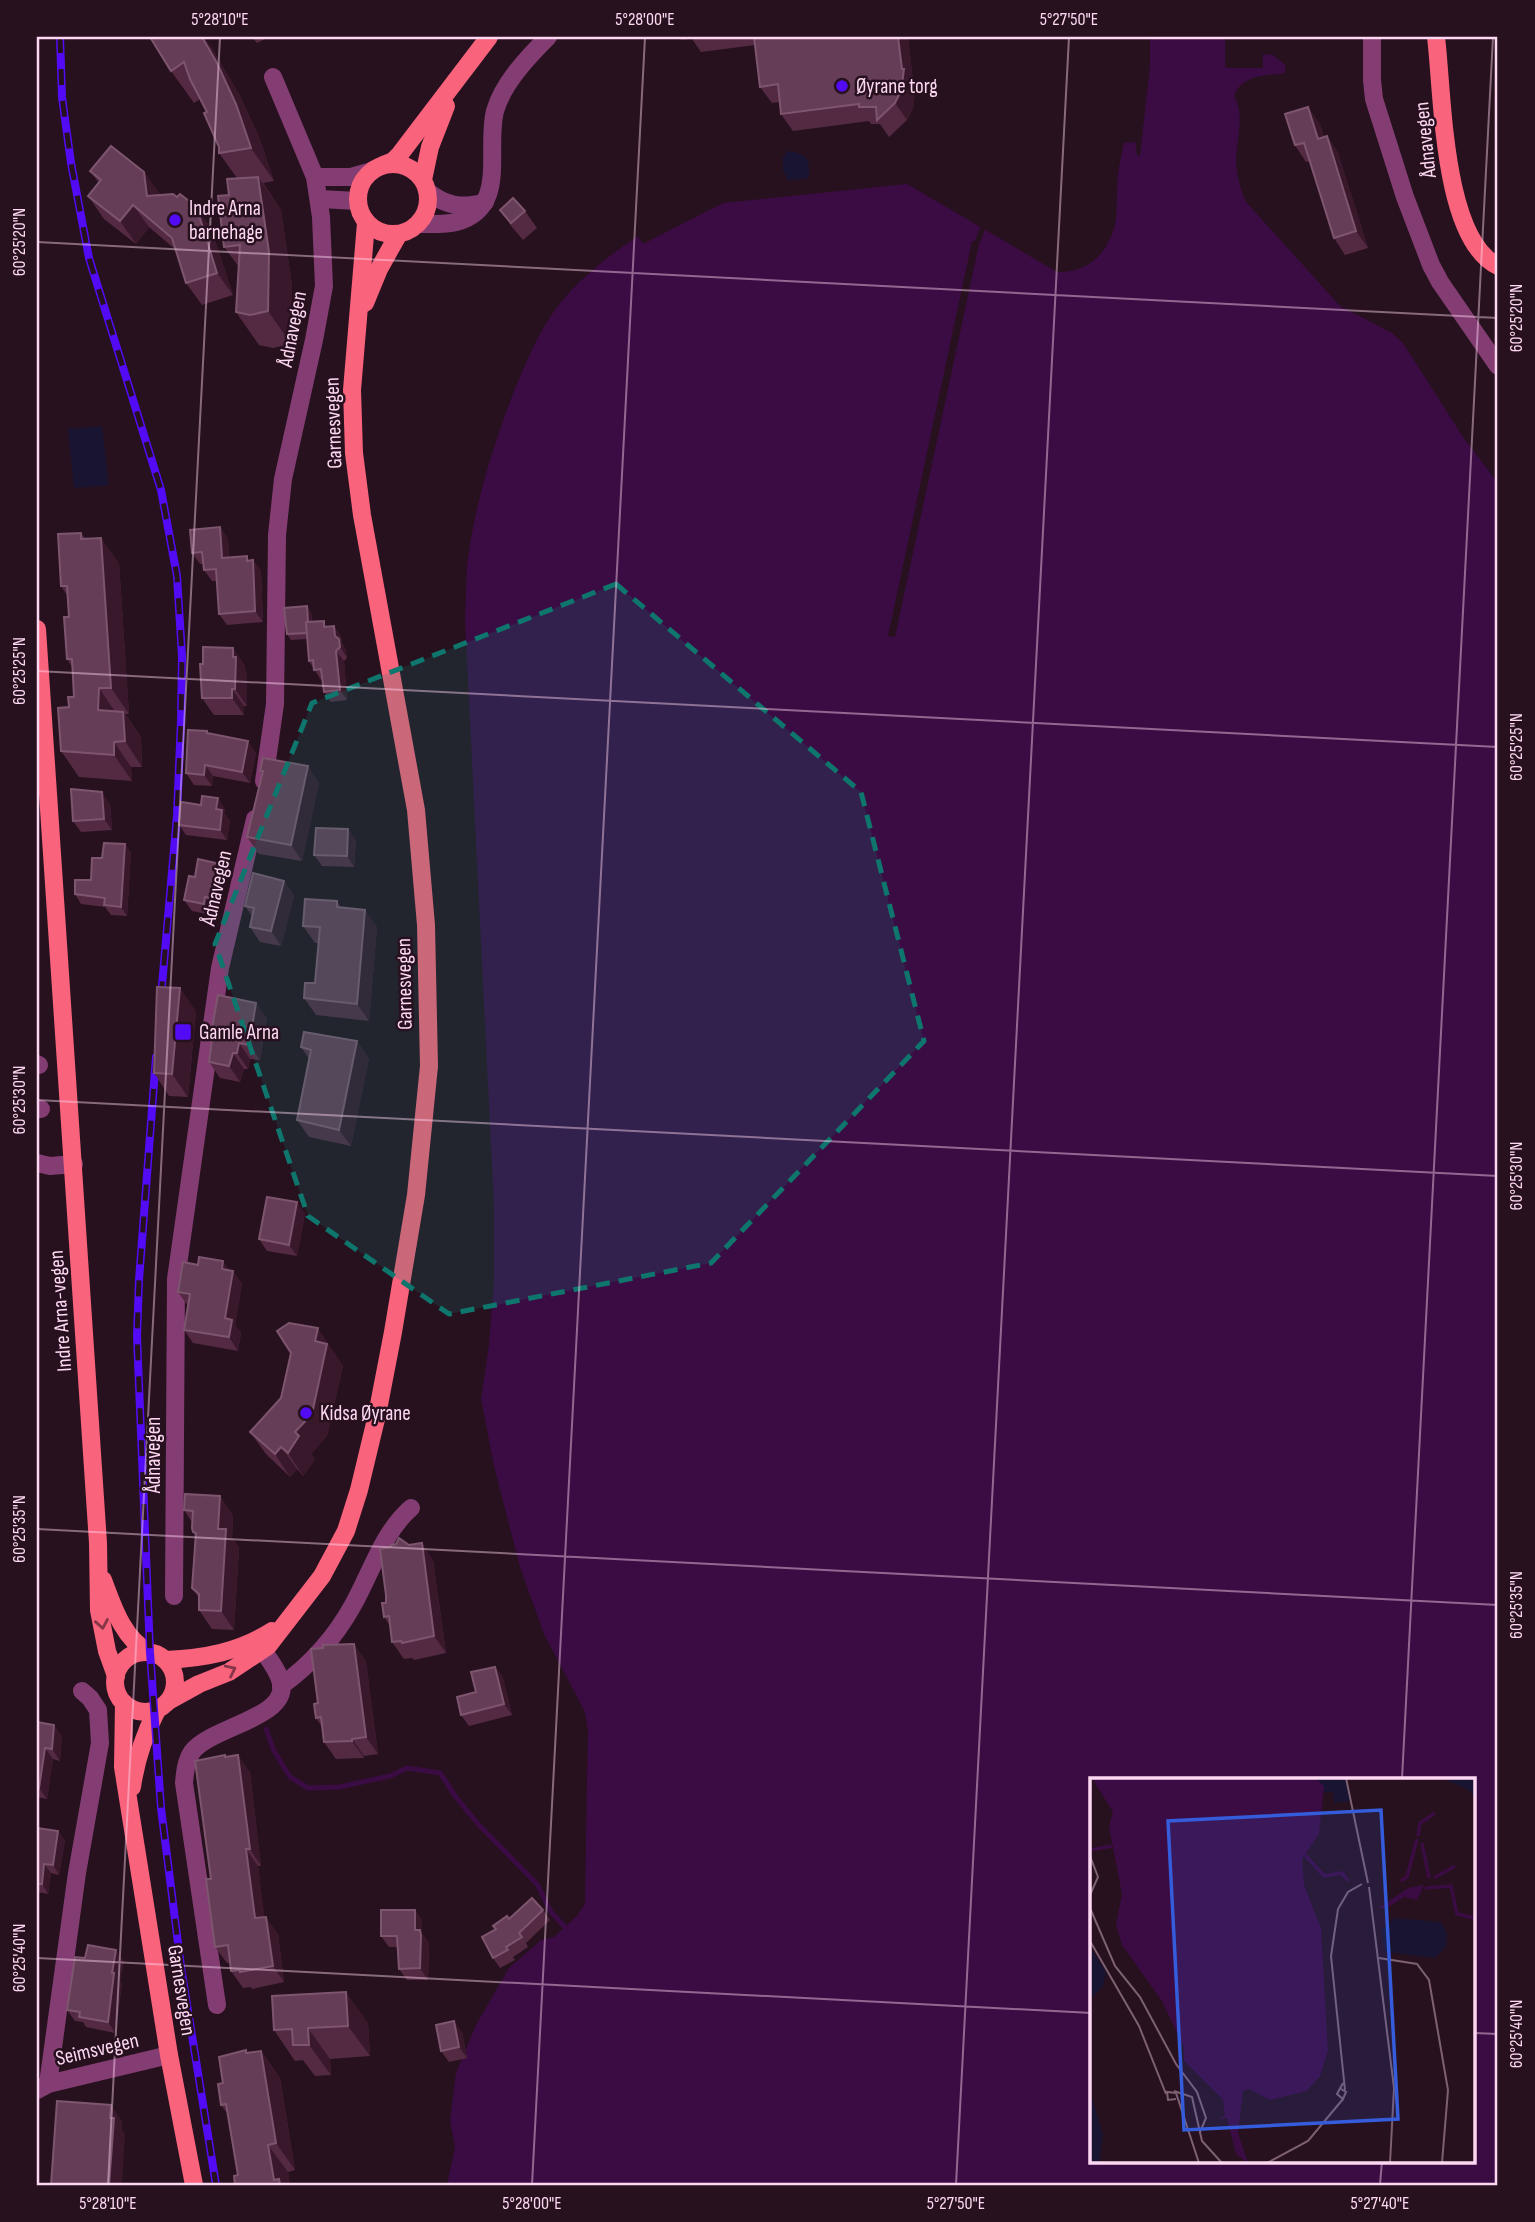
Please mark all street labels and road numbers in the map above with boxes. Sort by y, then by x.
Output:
street label: Ådnavegen [1409,101,1442,180]
street label: Ådnavegen [273,289,312,370]
street label: Garnesvegen [319,377,348,469]
street label: Ådnavegen [195,848,237,929]
street label: Garnesvegen [391,938,418,1030]
street label: Indre Arna-vegen [44,1249,77,1372]
street label: Ådnavegen [141,1417,166,1494]
street label: Garnesvegen [162,1943,201,2037]
street label: Seimsvegen [53,2028,141,2071]

